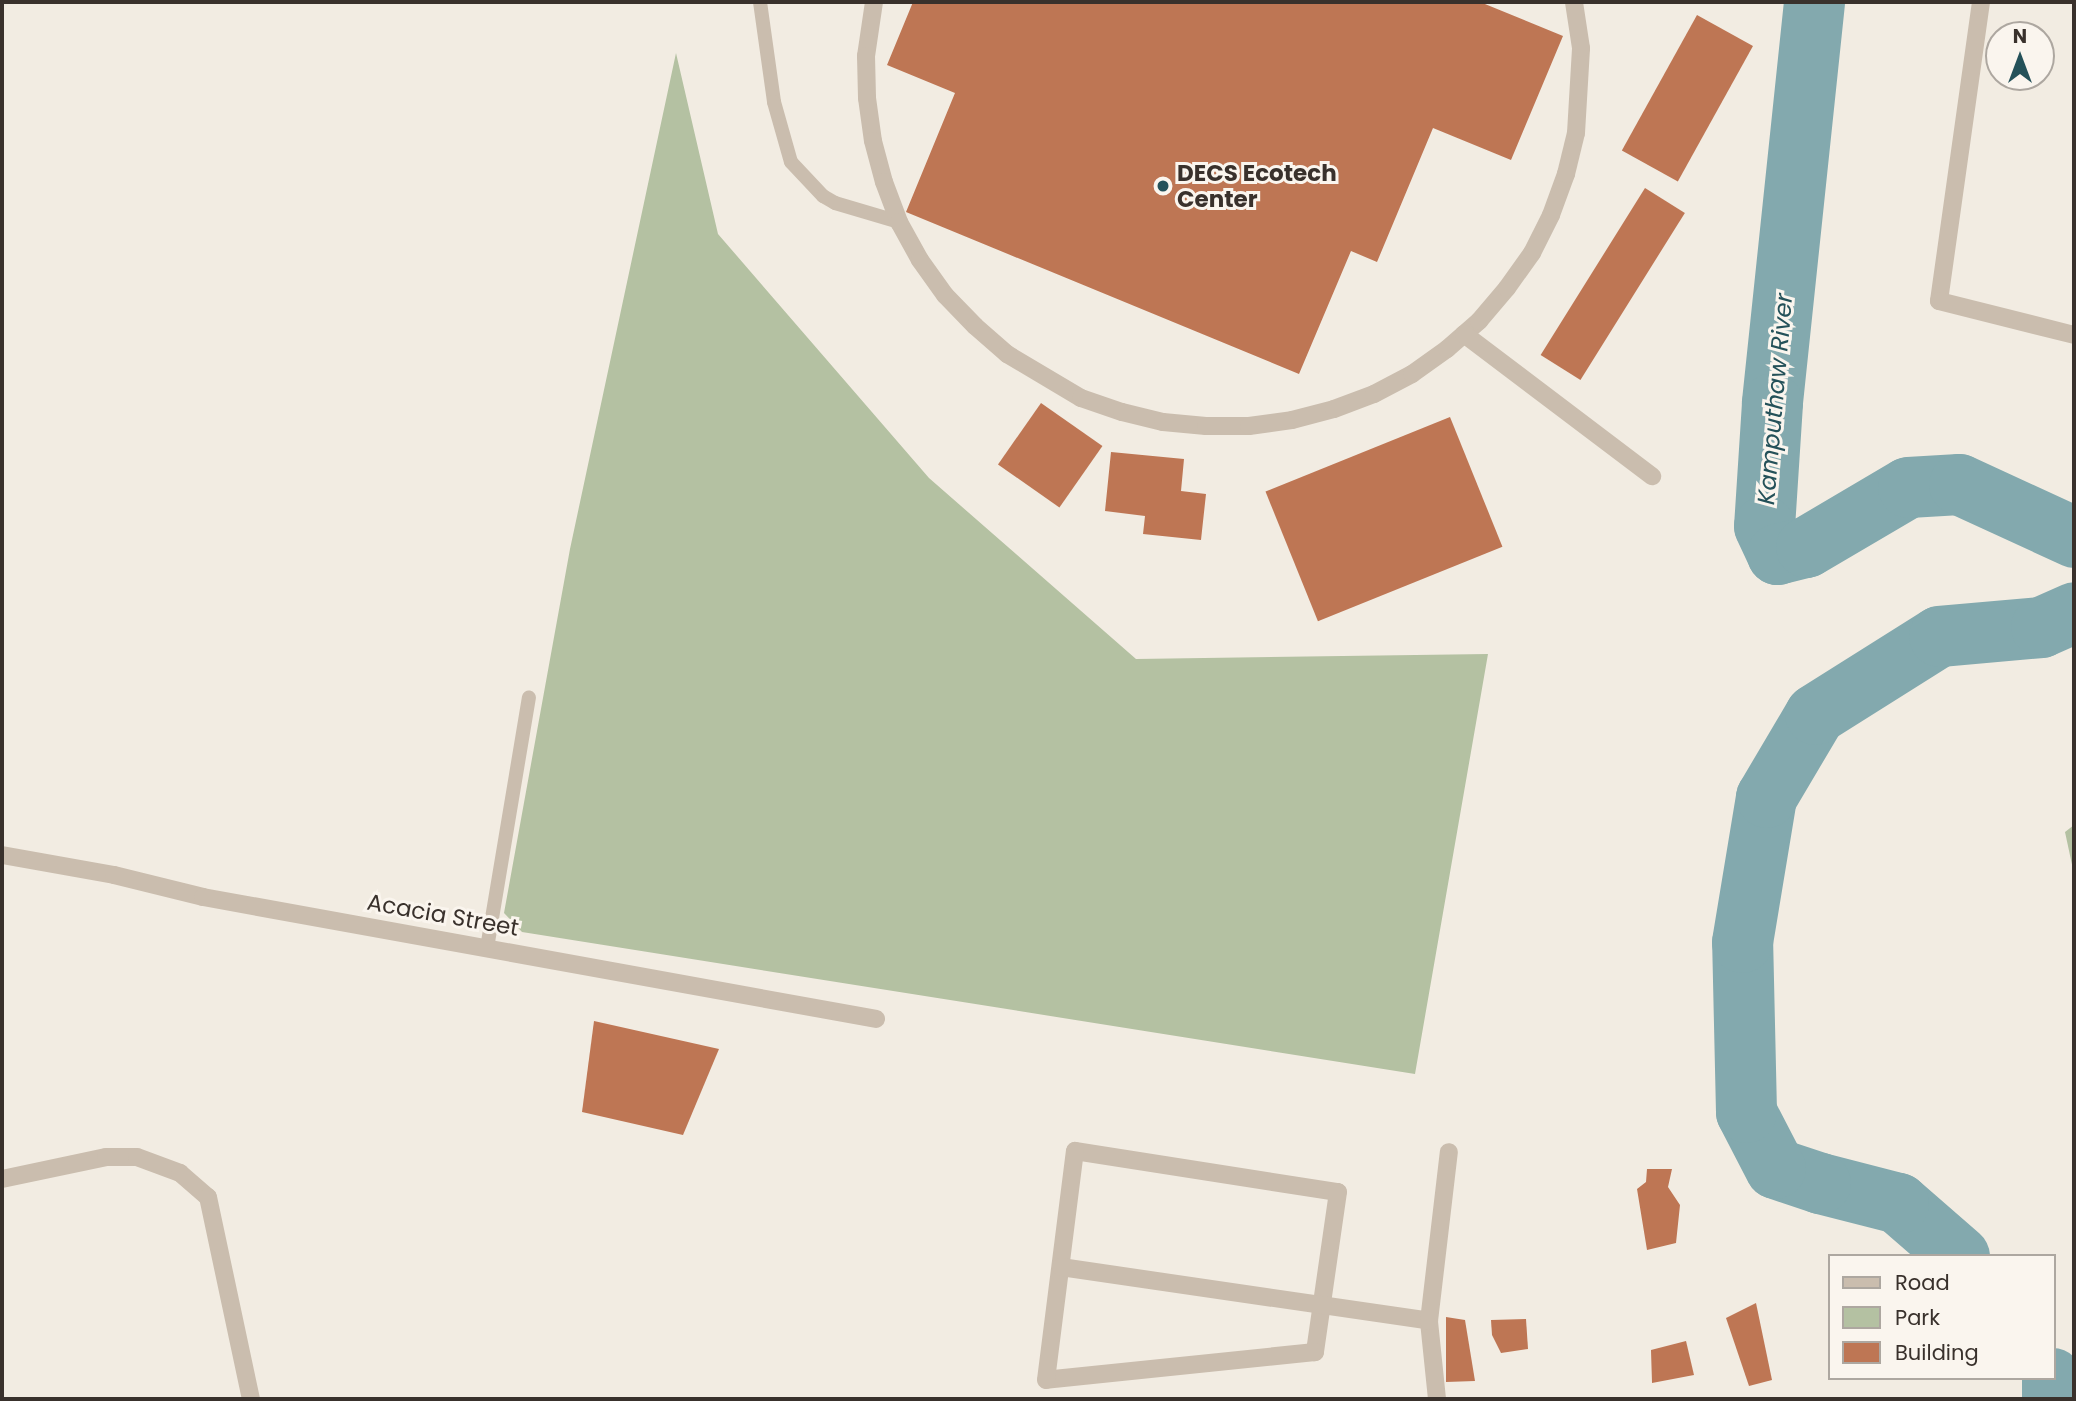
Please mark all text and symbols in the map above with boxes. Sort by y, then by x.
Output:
north arrow [1985,21,2055,91]
text: N [2013,23,2027,50]
place label: DECS Ecotech Center [1177,159,1337,213]
marker: DECS Ecotech Center [1155,178,1171,194]
water label: Kamputhaw River [1751,292,1799,506]
street label: Acacia Street [365,888,521,942]
legend [1828,1254,2055,1380]
text: Road [1895,1268,1950,1297]
text: Park [1895,1303,1940,1332]
text: Building [1895,1338,1979,1367]

